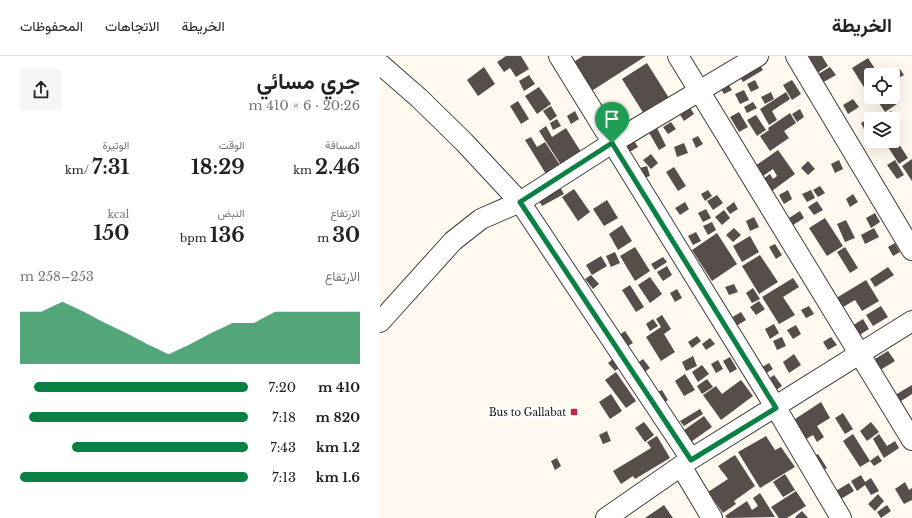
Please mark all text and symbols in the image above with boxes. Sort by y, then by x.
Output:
text: الخريطة [832,14,892,37]
text: المحفوظات [20,17,83,35]
text: الاتجاهات [105,17,159,35]
text: الخريطة [181,17,225,35]
text: جري مسائي [257,68,360,95]
map controls [864,68,900,148]
button: locate [864,68,900,104]
button: share [20,69,62,111]
text: 20:26 · 6 × 410 m [249,97,360,114]
pin [595,102,629,143]
icon: arrive [601,108,623,130]
button: layers [864,112,900,148]
text: الوتيرة [102,138,129,152]
text: الوقت [219,138,245,152]
text: المسافة [325,138,360,152]
text: 7:31 [92,155,129,179]
text: 18:29 [191,155,245,179]
text: 2.46 [315,155,360,179]
text: /km [65,163,92,177]
text: km [293,163,315,177]
text: النبض [217,206,245,220]
text: الارتفاع [330,206,360,220]
text: kcal [107,207,129,221]
text: 150 [94,221,129,245]
text: 136 [210,223,245,247]
text: 30 [332,223,360,247]
text: bpm [180,231,210,245]
text: m [317,231,332,245]
text: 253–258 m [20,268,94,285]
text: الارتفاع [325,268,360,285]
text: 7:20 [268,379,296,396]
text: 410 m [318,379,360,396]
place label: Bus to Gallabat [489,406,566,419]
marker: Bus to Gallabat [569,407,579,417]
text: 7:18 [272,409,296,426]
text: 820 m [316,409,360,426]
text: 7:43 [270,439,296,456]
text: 1.2 km [316,439,360,456]
text: 7:13 [272,469,296,486]
text: 1.6 km [316,469,360,486]

